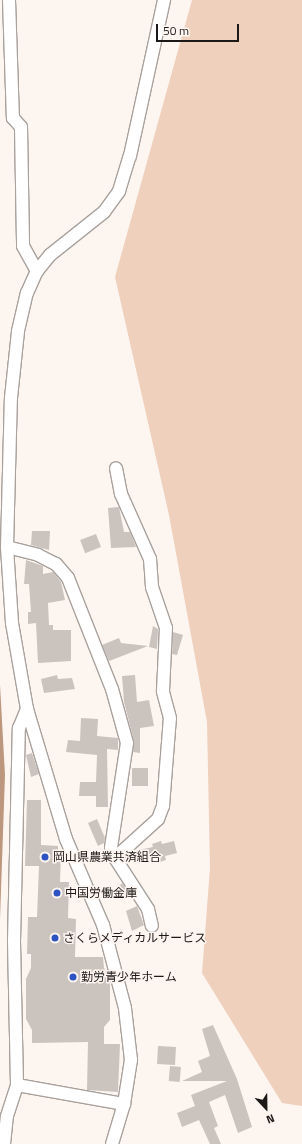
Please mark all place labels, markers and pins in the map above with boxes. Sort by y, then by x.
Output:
place label: 岡山県農業共済組合 [53,850,161,864]
marker: 岡山県農業共済組合 [40,852,50,862]
place label: 中国労働金庫 [65,886,137,900]
marker: 中国労働金庫 [52,888,62,898]
place label: さくらメディカルサービス [63,931,207,945]
marker: さくらメディカルサービス [50,933,60,943]
place label: 勤労青少年ホーム [81,970,177,984]
marker: 勤労青少年ホーム [68,972,78,982]

